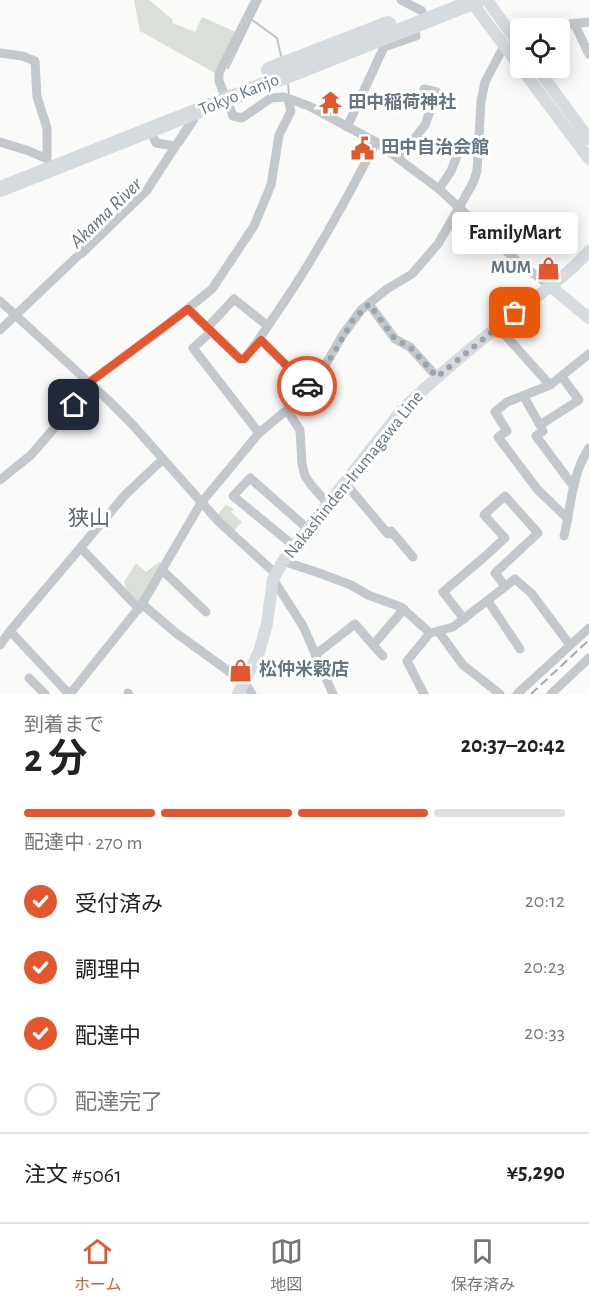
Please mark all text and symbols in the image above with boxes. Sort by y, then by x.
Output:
map controls [510,18,570,78]
button: locate [510,18,570,78]
street label: Tokyo Kanjo [196,71,282,119]
temple icon: 田中稲荷神社 [317,90,343,116]
place label: 田中稲荷神社 [348,92,456,112]
public building icon: 田中自治会館 [350,135,376,161]
place label: 田中自治会館 [381,137,489,157]
water label: Akama River [65,174,146,253]
callout: FamilyMart [452,211,578,253]
text: FamilyMart [469,223,561,243]
shop icon: MUM [536,255,562,281]
place label: MUM [491,259,531,277]
pin [489,287,540,338]
icon: bag [498,296,531,329]
courier [277,356,337,416]
icon: car [291,370,324,403]
pin [48,379,99,430]
icon: home [57,388,90,421]
street label: Nakashinden-Irumagawa Line [281,388,427,562]
district label: 狭山 [68,507,110,529]
shop icon: 松仲米穀店 [228,657,254,683]
place label: 松仲米穀店 [259,659,349,679]
text: 到着まで [24,715,104,735]
text: 20:37–20:42 [461,734,565,756]
text: 2 分 [24,740,87,779]
text: 配達中 · 270 m [24,833,142,853]
icon: check [24,885,57,918]
text: 20:12 [525,891,565,911]
text: 受付済み [75,893,163,915]
icon: check [24,951,57,984]
text: 20:23 [523,957,565,977]
text: 調理中 [75,959,141,981]
icon: check [24,1017,57,1050]
text: 20:33 [524,1023,565,1043]
text: 配達中 [75,1025,141,1047]
text: 配達完了 [75,1091,163,1113]
text: ¥5,290 [506,1161,565,1183]
text: 注文 #5061 [24,1164,122,1186]
tab: ホーム [74,1235,122,1295]
tab: 地図 [270,1235,303,1295]
tab: 保存済み [451,1235,515,1295]

